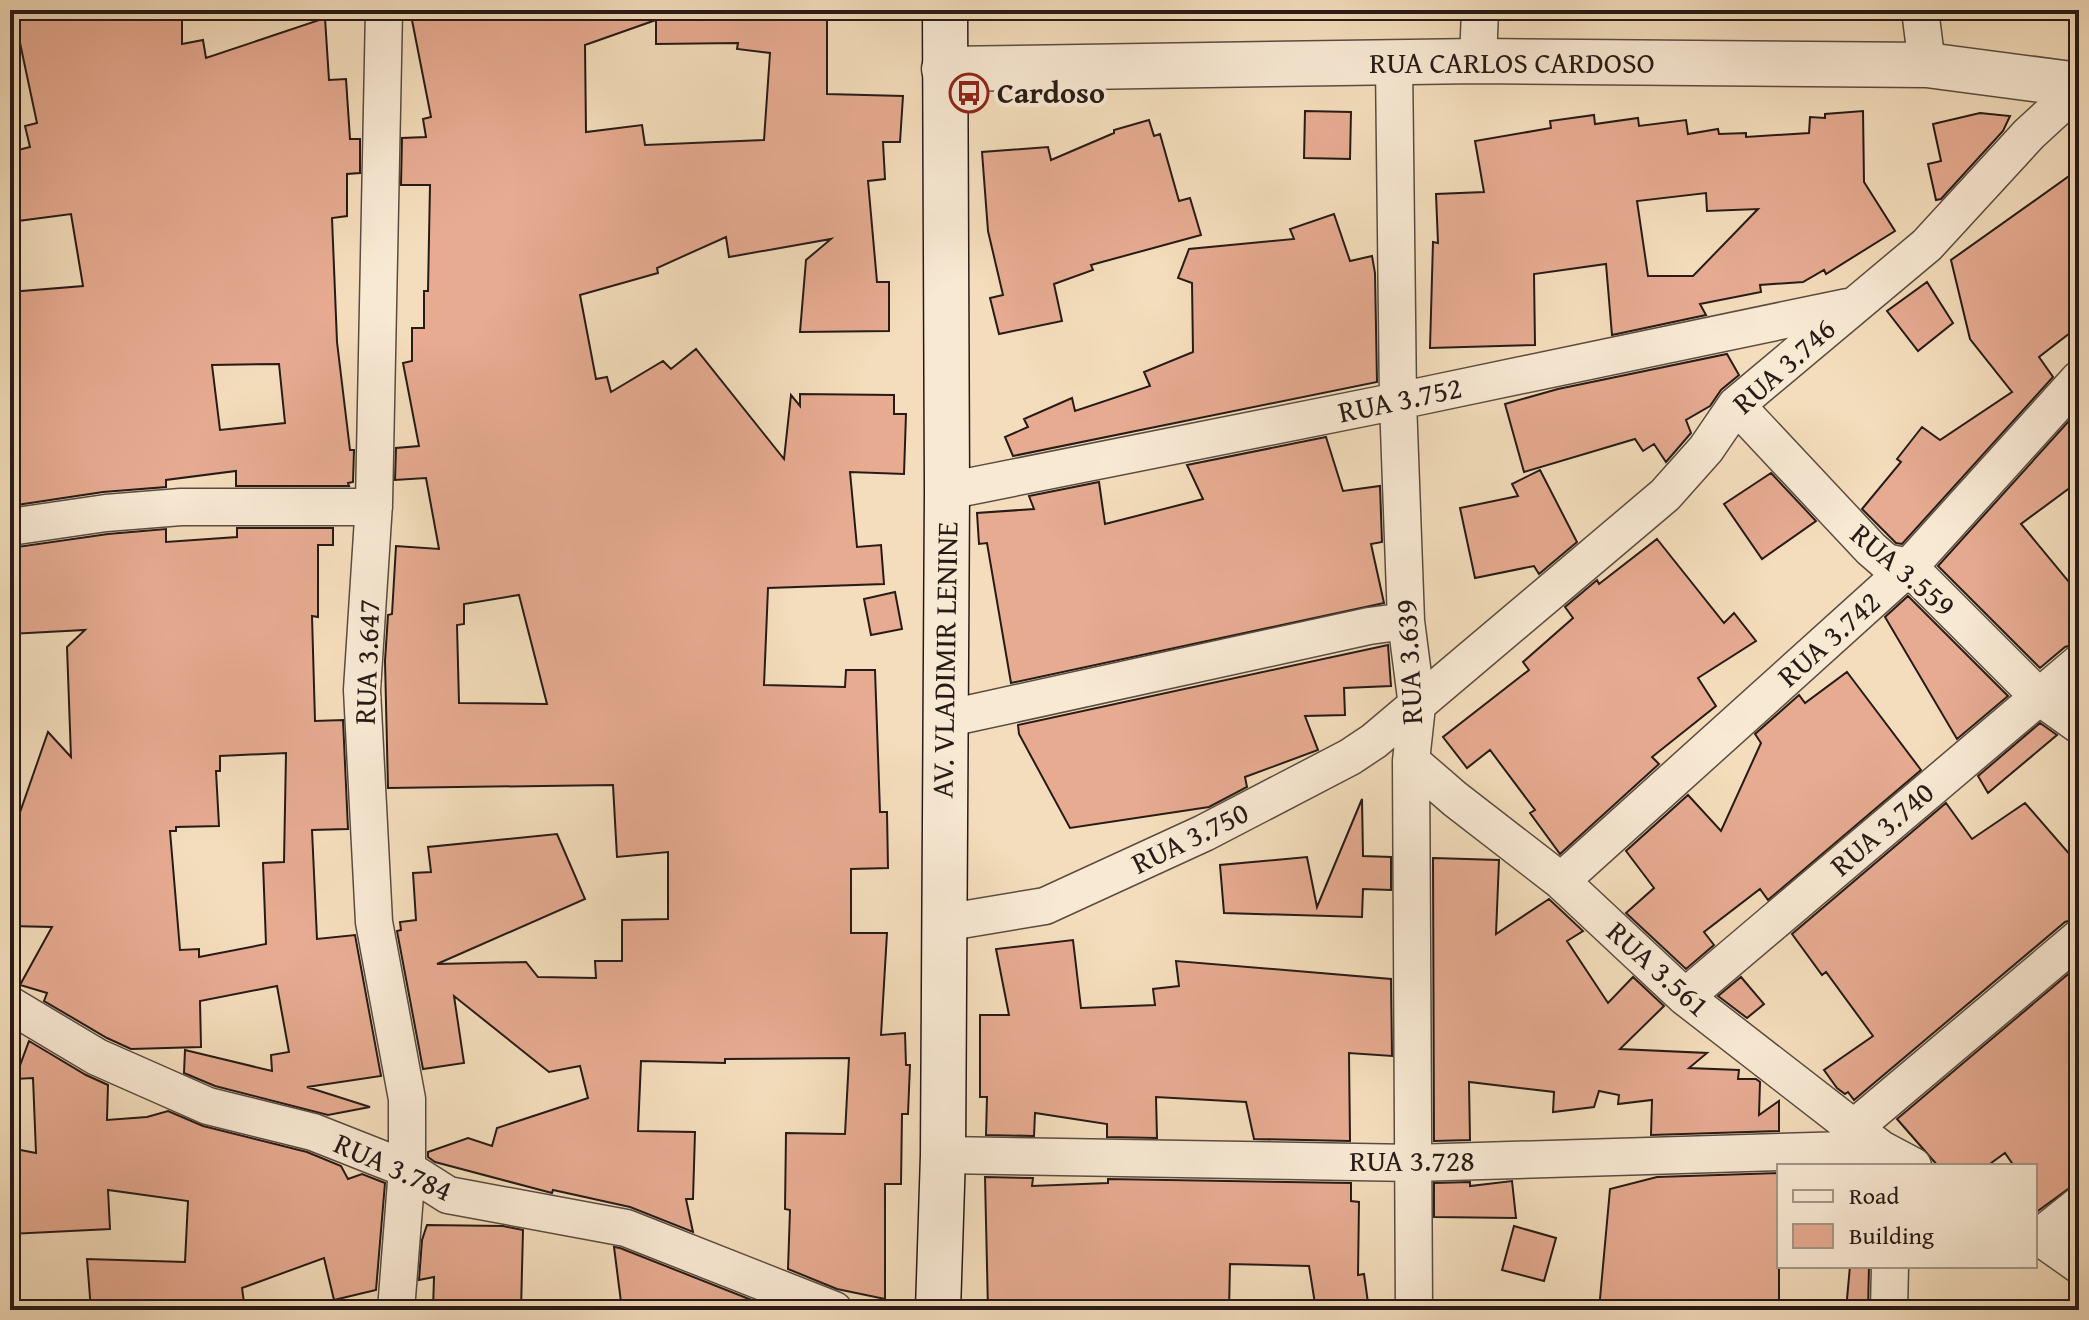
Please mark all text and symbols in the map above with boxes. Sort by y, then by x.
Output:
street label: RUA CARLOS CARDOSO [1369,40,1655,84]
place label: Cardoso [997,70,1105,114]
bus stop icon: Cardoso [948,72,990,114]
street label: RUA 3.746 [1722,307,1845,424]
street label: RUA 3.752 [1334,364,1466,434]
street label: RUA 3.559 [1841,512,1966,626]
street label: AV. VLADIMIR LENINE [920,521,968,799]
street label: RUA 3.742 [1767,580,1890,697]
street label: RUA 3.639 [1383,598,1433,726]
street label: RUA 3.647 [342,599,390,725]
street label: RUA 3.740 [1820,770,1943,886]
street label: RUA 3.750 [1124,790,1256,884]
street label: RUA 3.561 [1597,910,1720,1027]
street label: RUA 3.784 [327,1120,460,1212]
street label: RUA 3.728 [1349,1138,1475,1182]
legend [1777,1164,2037,1268]
text: Road [1849,1178,1899,1213]
text: Building [1849,1218,1934,1253]

